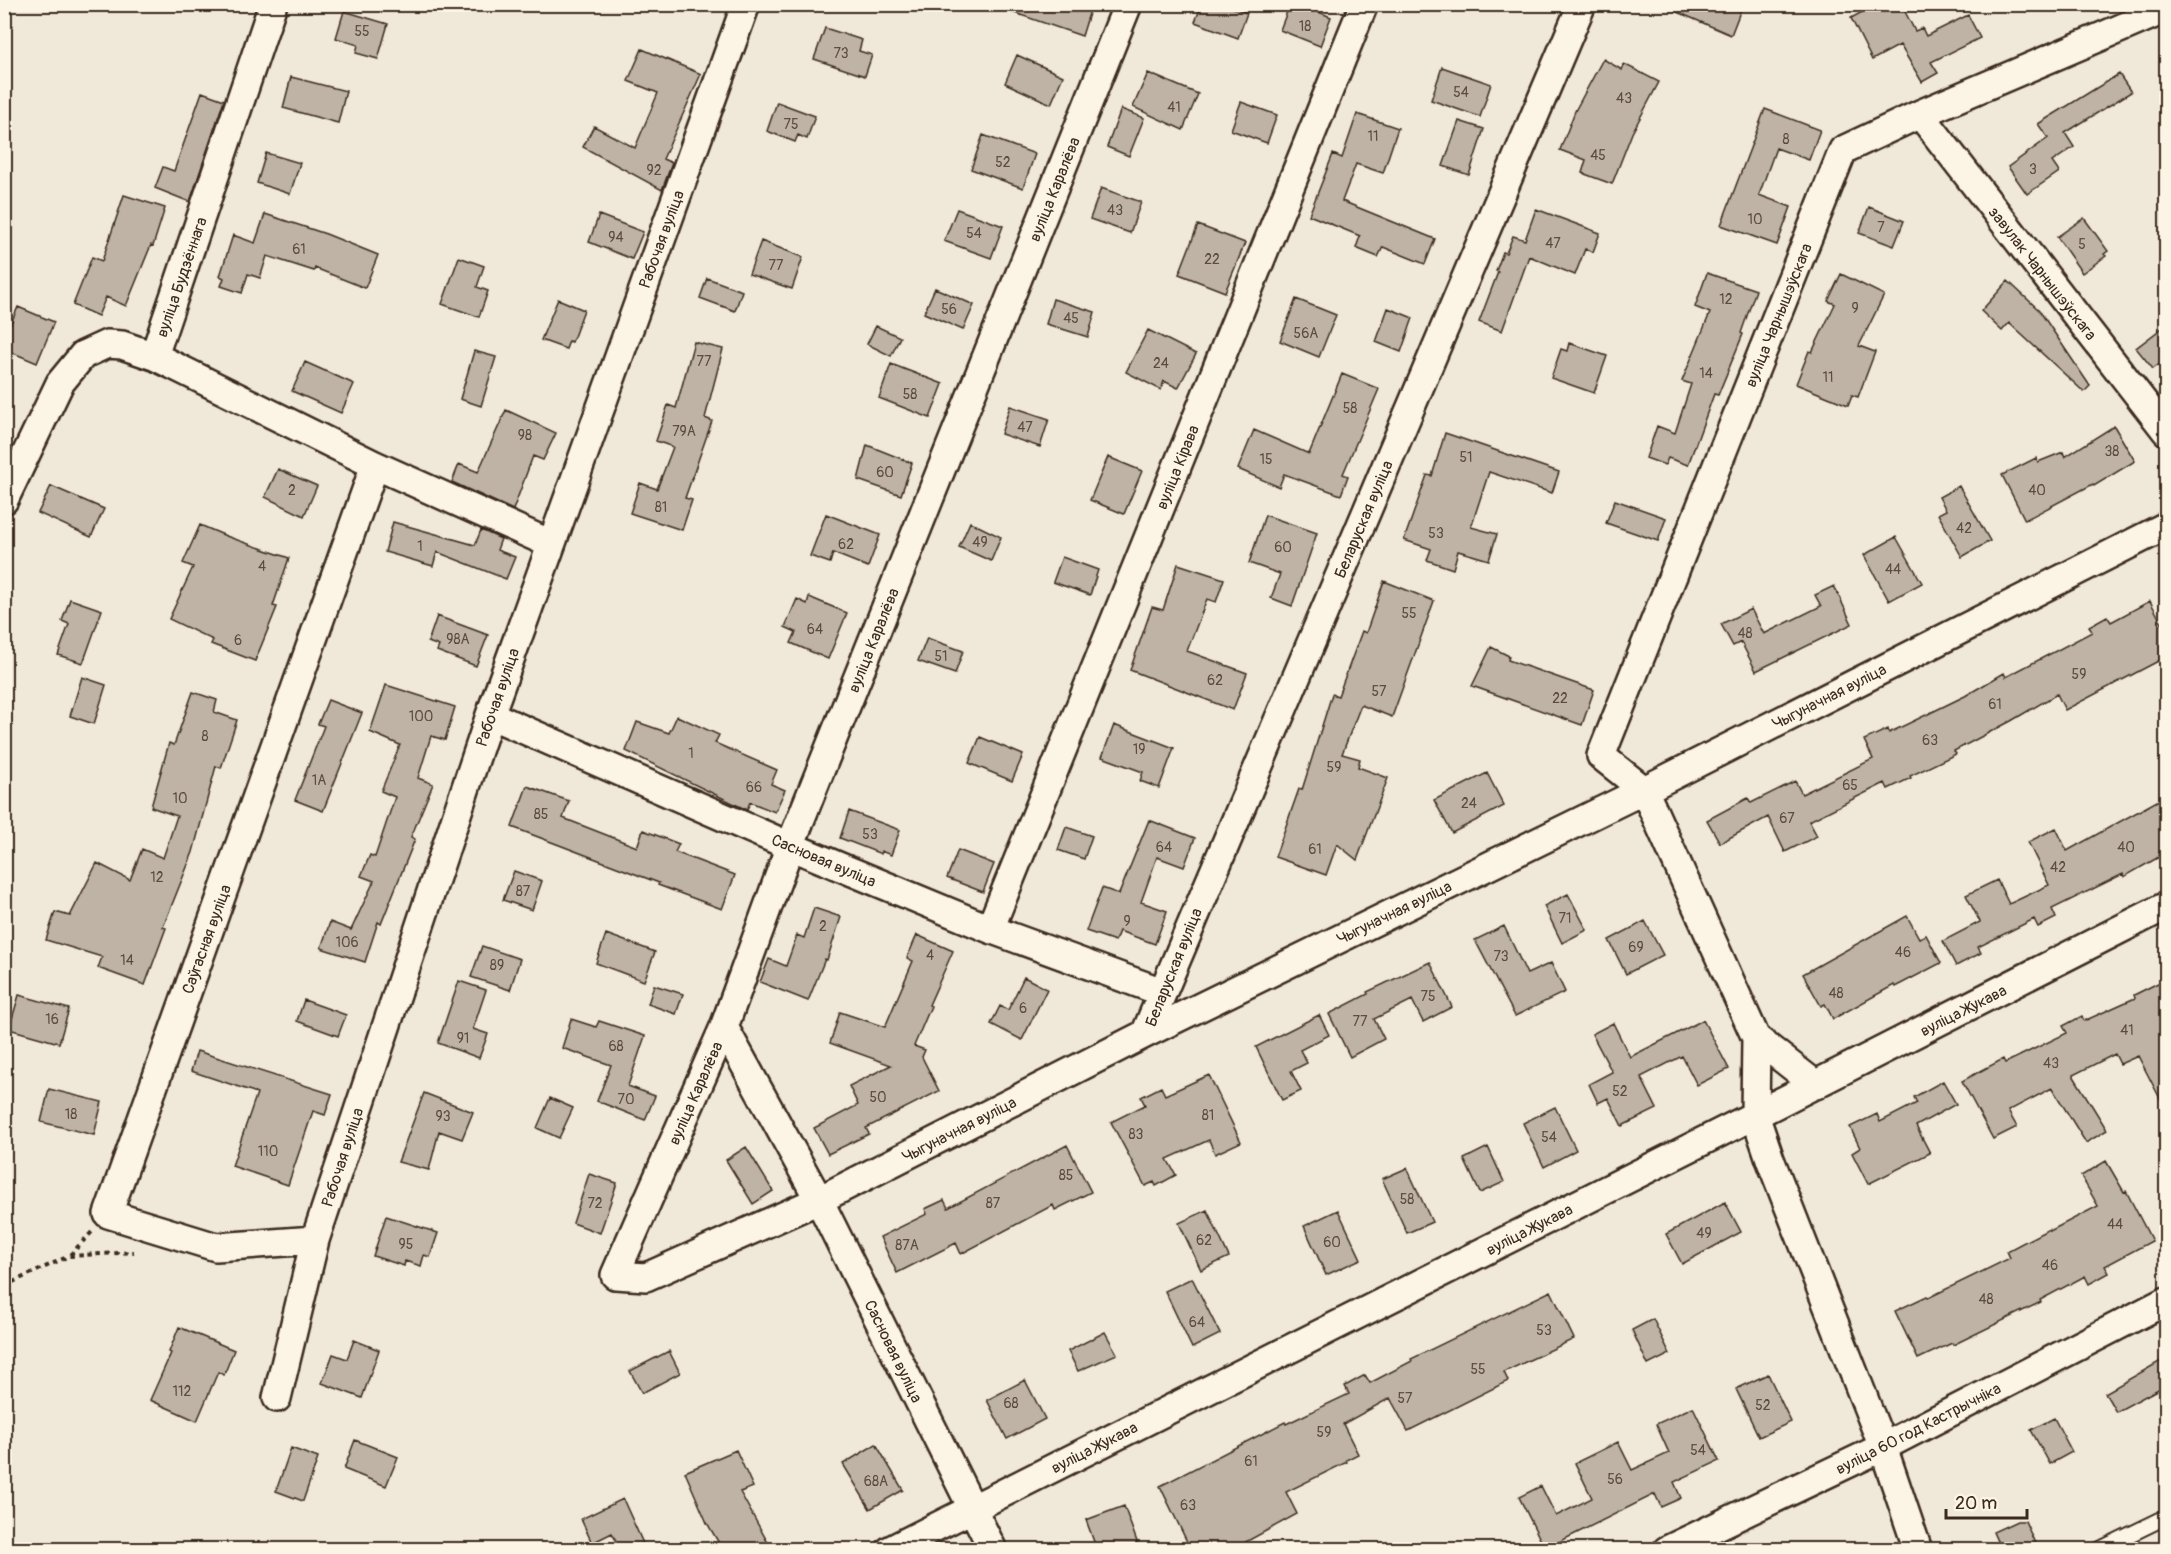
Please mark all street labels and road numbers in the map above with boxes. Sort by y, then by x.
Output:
street label: вуліца Каралёва [1025,134,1085,245]
street label: Рабочая вуліца [635,188,689,291]
street label: завулак Чарнышэўскага [1984,203,2101,344]
street label: вуліца Будзённага [152,215,212,340]
street label: вуліца Чарнышэўскага [1741,241,1817,390]
street label: вуліца Кірава [1152,422,1204,513]
street label: Беларуская вуліца [1330,457,1398,581]
street label: вуліца Каралёва [844,585,904,696]
street label: Рабочая вуліца [472,646,524,749]
street label: Чыгуначная вуліца [1769,659,1890,734]
street label: Сасновая вуліца [768,830,879,892]
street label: Чыгуначная вуліца [1334,876,1455,949]
street label: Саўгасная вуліца [178,882,236,997]
street label: Беларуская вуліца [1141,905,1207,1030]
street label: вуліца Жукава [1917,981,2010,1041]
street label: вуліца Каралёва [664,1039,728,1148]
street label: Чыгуначная вуліца [899,1092,1020,1167]
street label: Рабочая вуліца [318,1105,368,1209]
street label: вуліца Жукава [1483,1200,1576,1260]
street label: Сасновая вуліца [860,1297,927,1406]
street label: вуліца 60 год Кастрычніка [1833,1379,2004,1479]
street label: вуліца Жукава [1048,1418,1141,1478]

